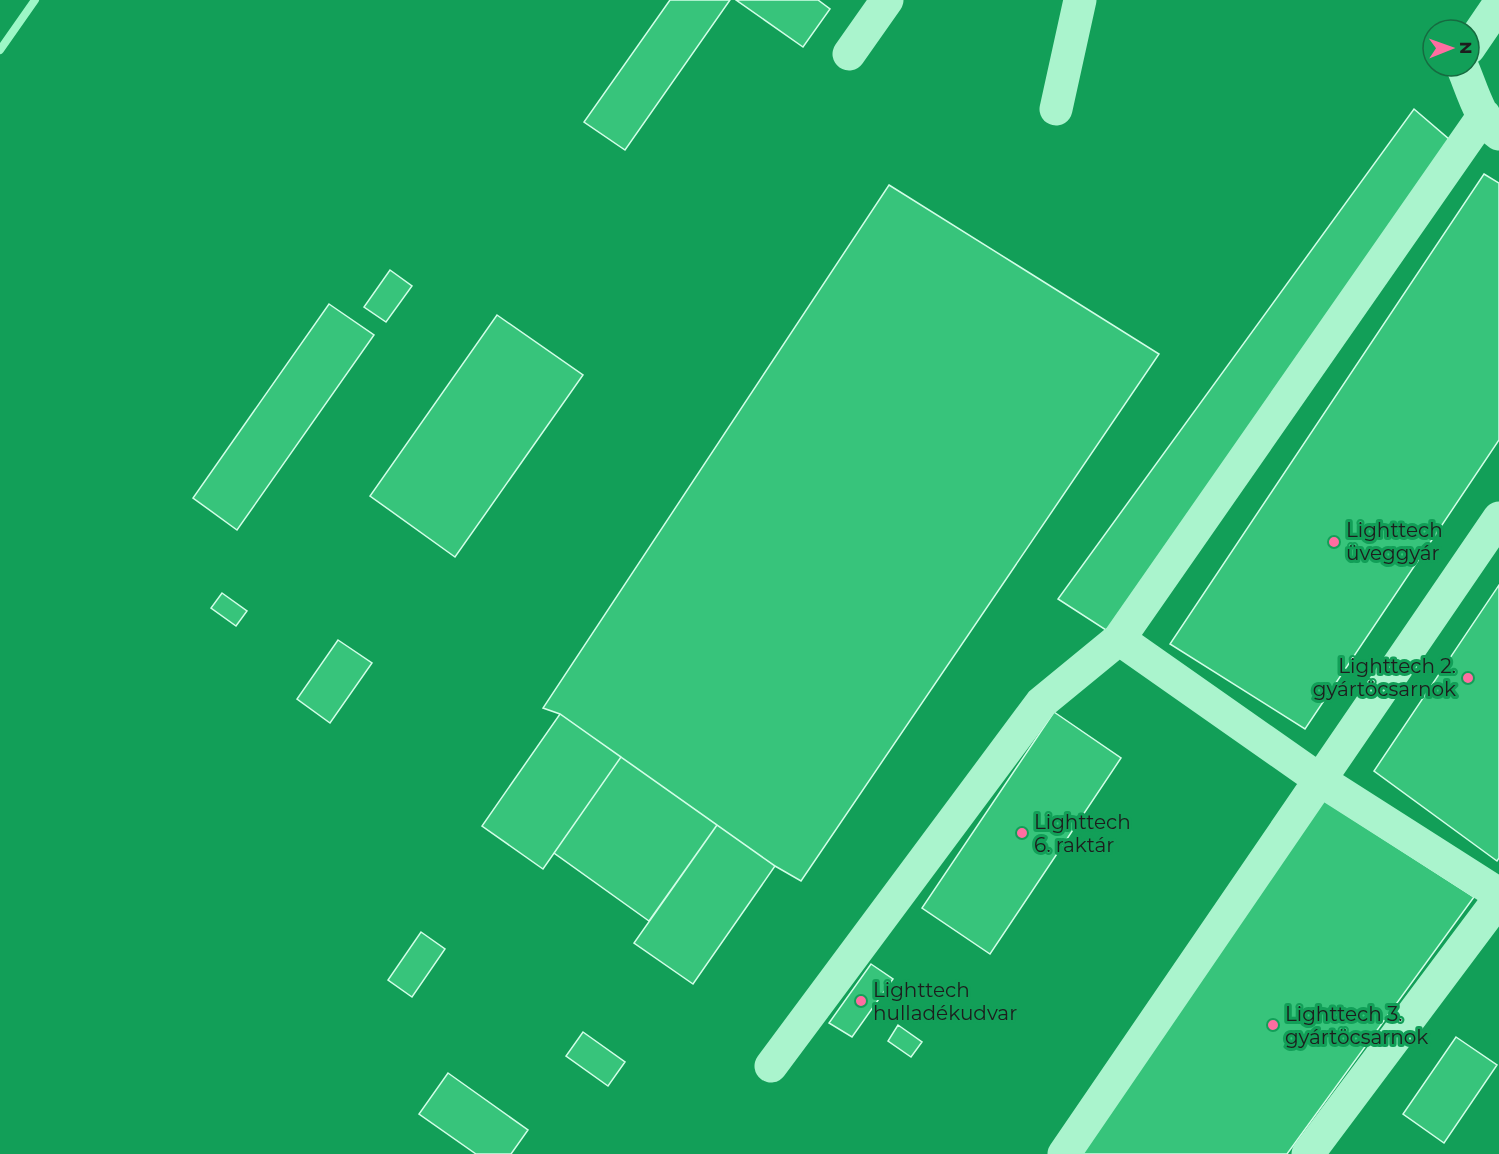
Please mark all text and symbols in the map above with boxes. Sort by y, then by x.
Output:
north arrow [1421,18,1481,78]
text: N [1456,41,1475,54]
place label: Lighttech üveggyár [1346,518,1443,565]
marker: Lighttech üveggyár [1327,535,1341,549]
place label: Lighttech 2. gyártöcsarnok [1313,654,1456,701]
marker: Lighttech 2. gyártöcsarnok [1461,671,1475,685]
place label: Lighttech 6. raktár [1034,810,1131,857]
marker: Lighttech 6. raktár [1015,826,1029,840]
place label: Lighttech hulladékudvar [873,978,1017,1025]
marker: Lighttech hulladékudvar [854,994,868,1008]
place label: Lighttech 3. gyártöcsarnok [1285,1002,1428,1049]
marker: Lighttech 3. gyártöcsarnok [1266,1018,1280,1032]

